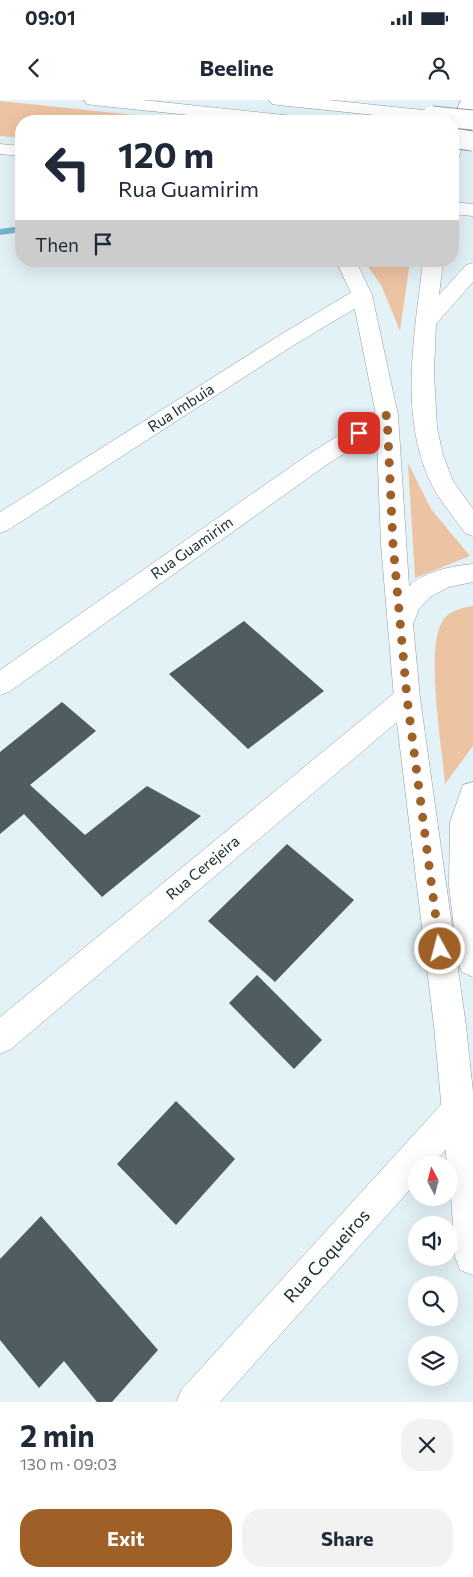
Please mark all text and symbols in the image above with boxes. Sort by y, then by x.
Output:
text: 09:01 [25,6,76,29]
icon: back [20,54,48,82]
text: Beeline [199,54,274,81]
icon: person [425,54,453,82]
text: 120 m [118,132,214,175]
icon: left [35,135,100,200]
text: Rua Guamirim [118,175,259,202]
icon: arrive [89,230,117,258]
text: Then [35,233,79,256]
street label: Rua Imbuia [144,379,217,435]
pin [338,412,380,454]
icon: arrive [345,419,373,447]
street label: Rua Guamirim [147,512,236,582]
street label: Rua Cerejeira [162,831,243,903]
position arrow [413,922,465,974]
north arrow [408,1156,458,1206]
map controls [408,1156,458,1386]
street label: Rua Coqueiros [278,1204,374,1307]
button: sound [408,1216,458,1266]
button: search [408,1276,458,1326]
button: layers [408,1336,458,1386]
text: 2 min [20,1416,95,1453]
button: close [401,1419,453,1471]
text: 130 m · 09:03 [20,1454,117,1473]
button: Exit [20,1509,232,1567]
button: Share [242,1509,453,1567]

